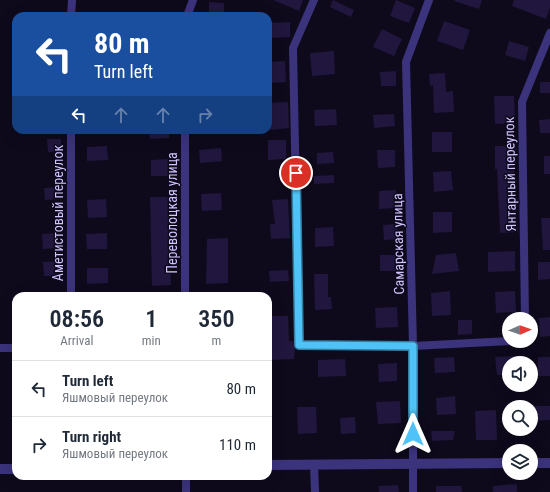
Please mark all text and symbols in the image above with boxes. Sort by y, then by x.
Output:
text: 80 m [94,27,150,60]
icon: left [28,28,80,80]
text: Turn left [94,61,153,82]
icon: left [68,104,90,126]
icon: ahead [110,104,132,126]
icon: ahead [152,104,174,126]
icon: right [194,104,216,126]
street label: Янтарный переулок [501,116,519,232]
street label: Аметистовый переулок [50,145,66,281]
street label: Переволоцкая улица [164,152,180,274]
pin [279,156,313,190]
icon: arrive [285,162,307,184]
street label: Самарская улица [389,193,407,295]
text: 08:56 [50,305,104,333]
text: 1 [145,305,157,333]
text: 350 [198,305,234,333]
north arrow [502,312,538,348]
map controls [502,312,538,480]
text: Arrival [60,333,93,348]
text: min [142,333,161,348]
text: m [211,333,221,348]
button: sound [502,356,538,392]
text: Turn left [62,372,113,390]
icon: left [28,378,50,400]
text: 80 m [226,380,256,398]
text: Яшмовый переулок [62,390,168,405]
button: search [502,400,538,436]
position arrow [392,413,434,455]
text: Turn right [62,428,121,446]
icon: right [28,434,50,456]
text: 110 m [219,436,256,454]
button: layers [502,444,538,480]
text: Яшмовый переулок [62,446,168,461]

